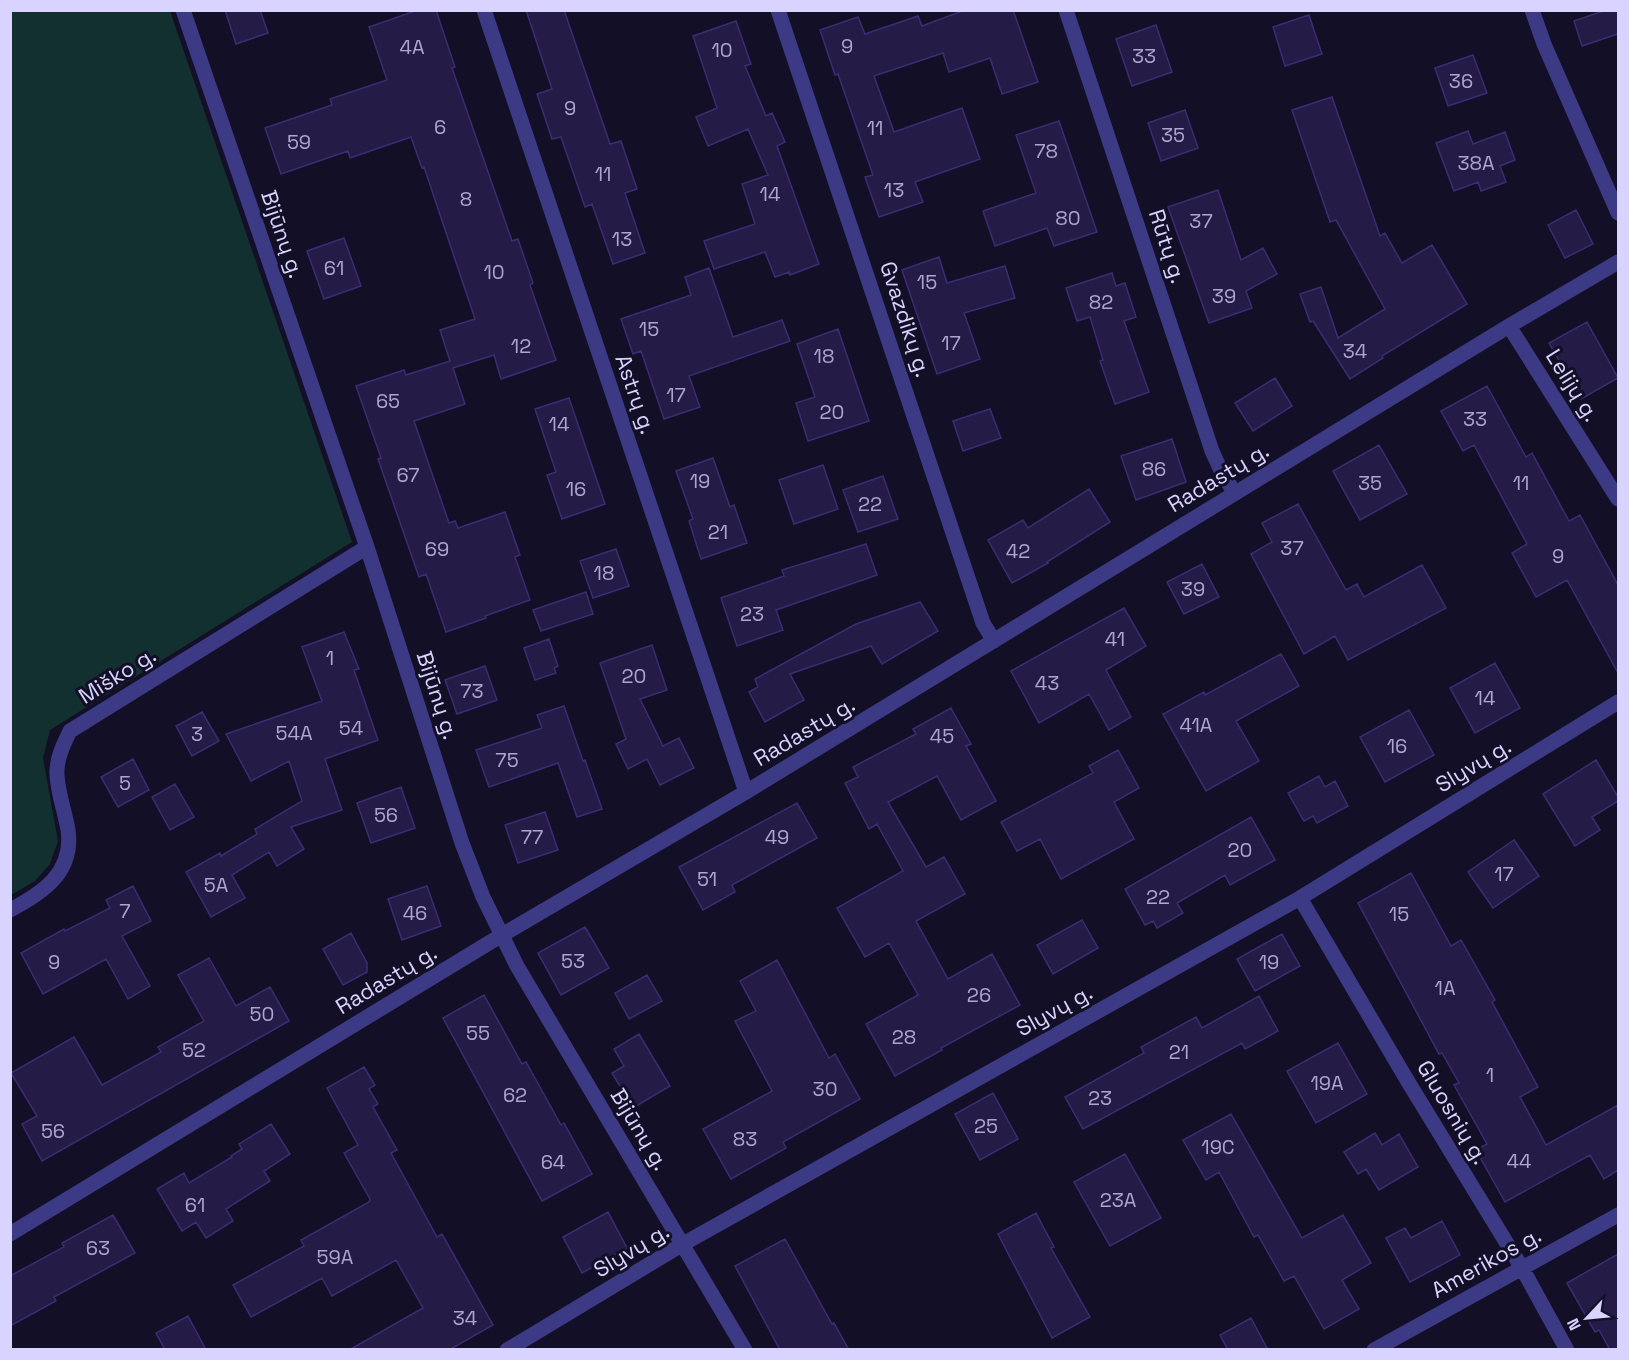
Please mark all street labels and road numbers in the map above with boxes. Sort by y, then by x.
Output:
street label: Bijūnų g. [255,186,311,282]
street label: Rūtų g. [1143,205,1193,287]
street label: Gvazdikų g. [874,258,938,380]
street label: Lelijų g. [1540,344,1606,426]
street label: Astrų g. [609,350,663,438]
street label: Radastų g. [1162,436,1274,518]
street label: Miško g. [73,640,161,710]
street label: Bijūnų g. [411,647,465,743]
street label: Radastų g. [748,690,860,772]
street label: Slyvų g. [1430,732,1516,798]
street label: Radastų g. [330,938,442,1020]
street label: Slyvų g. [1011,978,1097,1042]
street label: Gluosnių g. [1411,1055,1495,1169]
street label: Bijūnų g. [605,1083,675,1175]
street label: Slyvų g. [588,1217,674,1283]
street label: Amerikos g. [1426,1220,1546,1304]

